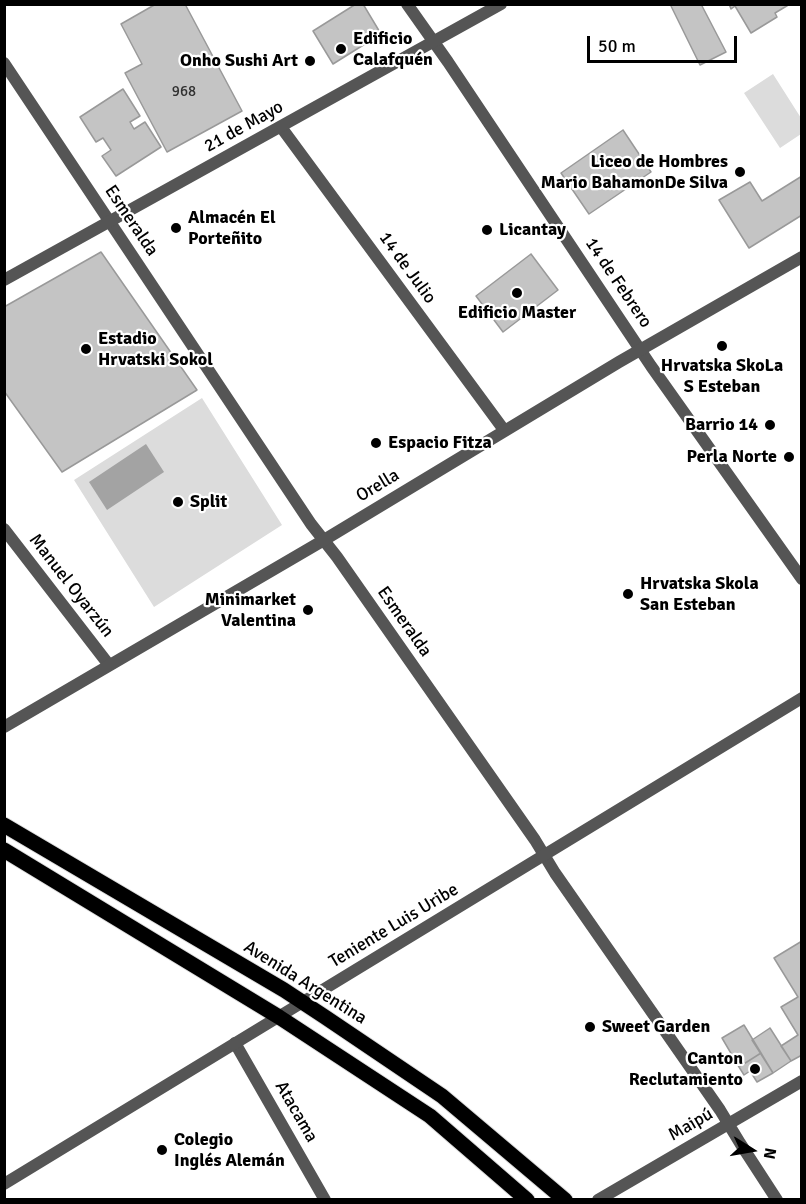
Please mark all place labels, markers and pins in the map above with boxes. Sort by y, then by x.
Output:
place label: Edificio Calafquén [353,28,433,70]
marker: Edificio Calafquén [334,42,348,56]
place label: Onho Sushi Art [180,50,298,72]
marker: Onho Sushi Art [303,54,317,68]
place label: Liceo de Hombres Mario BahamonDe Silva [541,151,728,194]
marker: Liceo de Hombres Mario BahamonDe Silva [733,165,747,179]
place label: Almacén El Porteñito [188,207,276,250]
place label: Licantay [499,219,566,241]
marker: Almacén El Porteñito [169,221,183,235]
marker: Licantay [480,223,494,237]
marker: Edificio Master [510,286,524,300]
place label: Edificio Master [458,302,576,324]
place label: Estadio Hrvatski Sokol [98,328,213,370]
marker: Hrvatska SkoLa S Esteban [715,339,729,353]
marker: Estadio Hrvatski Sokol [79,342,93,356]
place label: Hrvatska SkoLa S Esteban [661,355,783,398]
place label: Barrio 14 [685,414,758,436]
marker: Barrio 14 [763,418,777,432]
place label: Espacio Fitza [388,432,492,454]
marker: Espacio Fitza [369,436,383,450]
place label: Perla Norte [687,446,777,468]
marker: Perla Norte [782,450,796,464]
place label: Split [190,491,227,513]
marker: Split [171,495,185,509]
place label: Hrvatska Skola San Esteban [640,573,759,616]
marker: Hrvatska Skola San Esteban [621,587,635,601]
place label: Minimarket Valentina [205,589,296,632]
marker: Minimarket Valentina [301,603,315,617]
place label: Sweet Garden [602,1016,710,1038]
marker: Sweet Garden [583,1020,597,1034]
place label: Canton Reclutamiento [629,1048,743,1090]
marker: Canton Reclutamiento [748,1062,762,1076]
place label: Colegio Inglés Alemán [174,1129,285,1172]
marker: Colegio Inglés Alemán [155,1143,169,1157]

